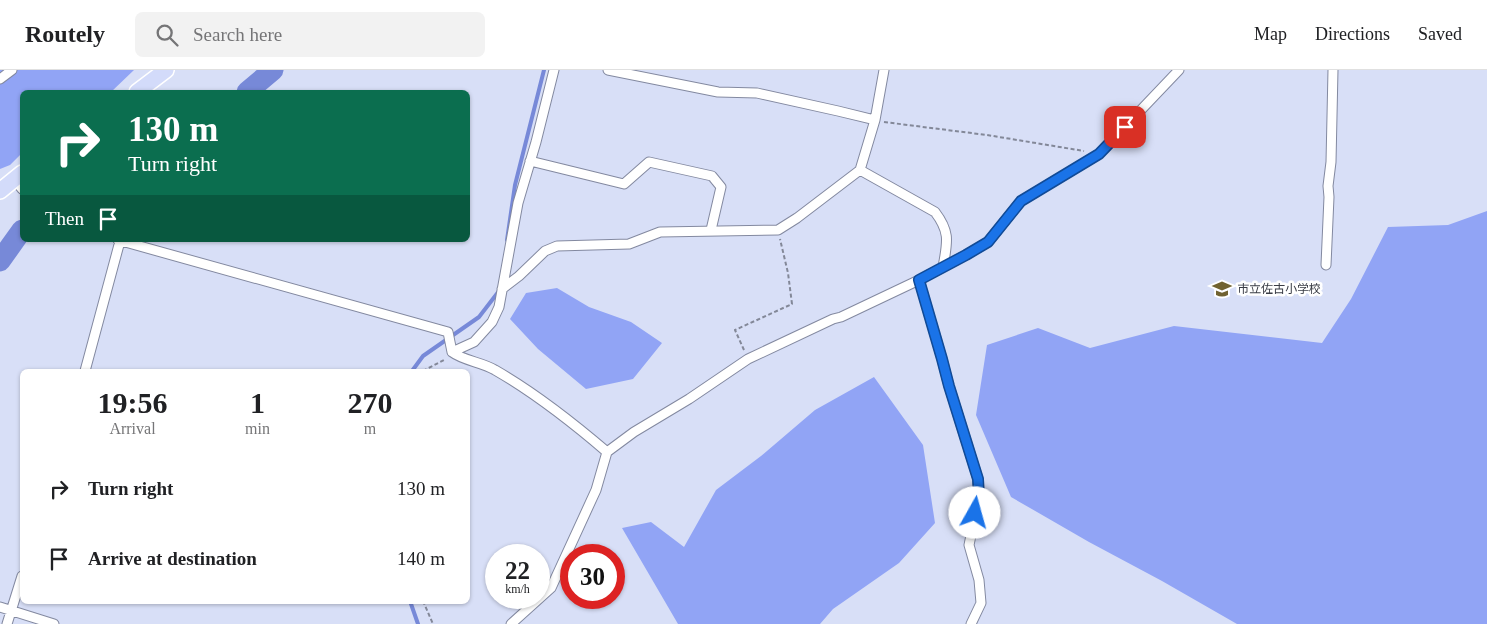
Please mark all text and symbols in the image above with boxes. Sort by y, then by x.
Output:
search box [135,12,485,57]
text: Routely [25,21,105,47]
icon: search [153,21,181,49]
text: Search here [193,24,282,45]
text: Map [1254,24,1287,44]
text: Directions [1315,24,1390,44]
text: Saved [1418,24,1462,44]
pin [1104,106,1146,148]
icon: right [45,110,110,175]
text: 130 m [128,110,218,149]
icon: arrive [1111,113,1139,141]
text: Turn right [128,151,217,176]
icon: arrive [94,205,122,233]
text: Then [45,208,84,229]
school or university icon: 市立佐古小学校 [1211,278,1233,300]
place label: 市立佐古小学校 [1237,282,1321,296]
text: 19:56 [98,386,168,419]
text: 1 [250,386,265,419]
text: 270 [347,386,392,419]
text: Arrival [109,420,156,437]
text: min [245,420,270,437]
text: m [364,420,376,437]
icon: right [45,475,73,503]
text: Turn right [88,478,173,499]
text: 130 m [397,478,445,499]
position arrow [948,486,1000,538]
speed limit sign: 30 [560,544,625,609]
icon: arrive [45,545,73,573]
text: Arrive at destination [88,548,257,569]
text: 140 m [397,548,445,569]
text: 22 [505,557,530,584]
text: km/h [505,582,530,596]

